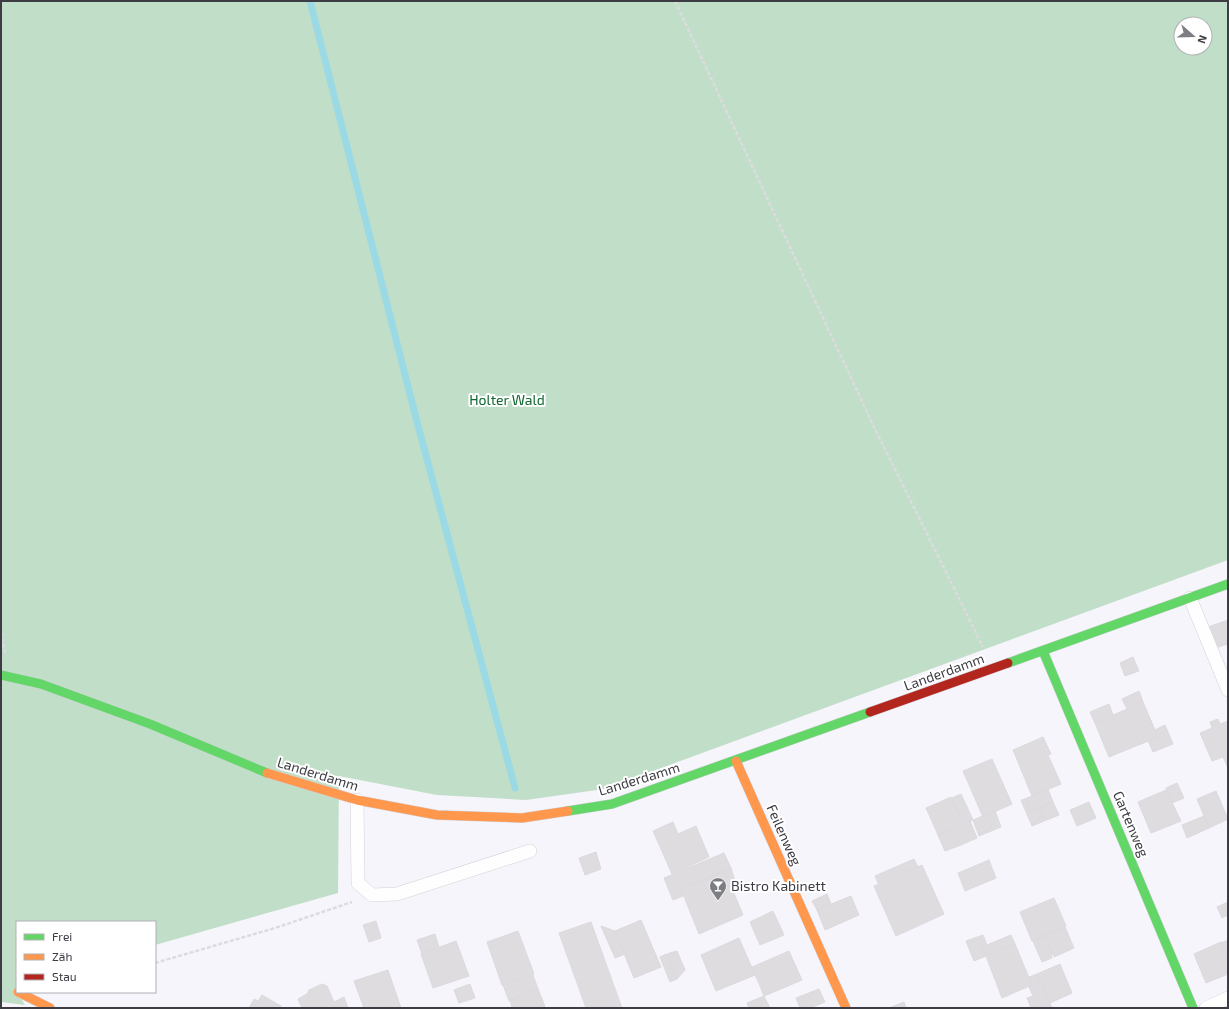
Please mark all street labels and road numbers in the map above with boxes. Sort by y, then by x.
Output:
street label: Landerdamm [901,649,986,694]
street label: Landerdamm [275,753,361,794]
street label: Landerdamm [596,758,682,799]
street label: Gartenweg [1110,788,1153,859]
street label: Feilenweg [763,802,806,868]

